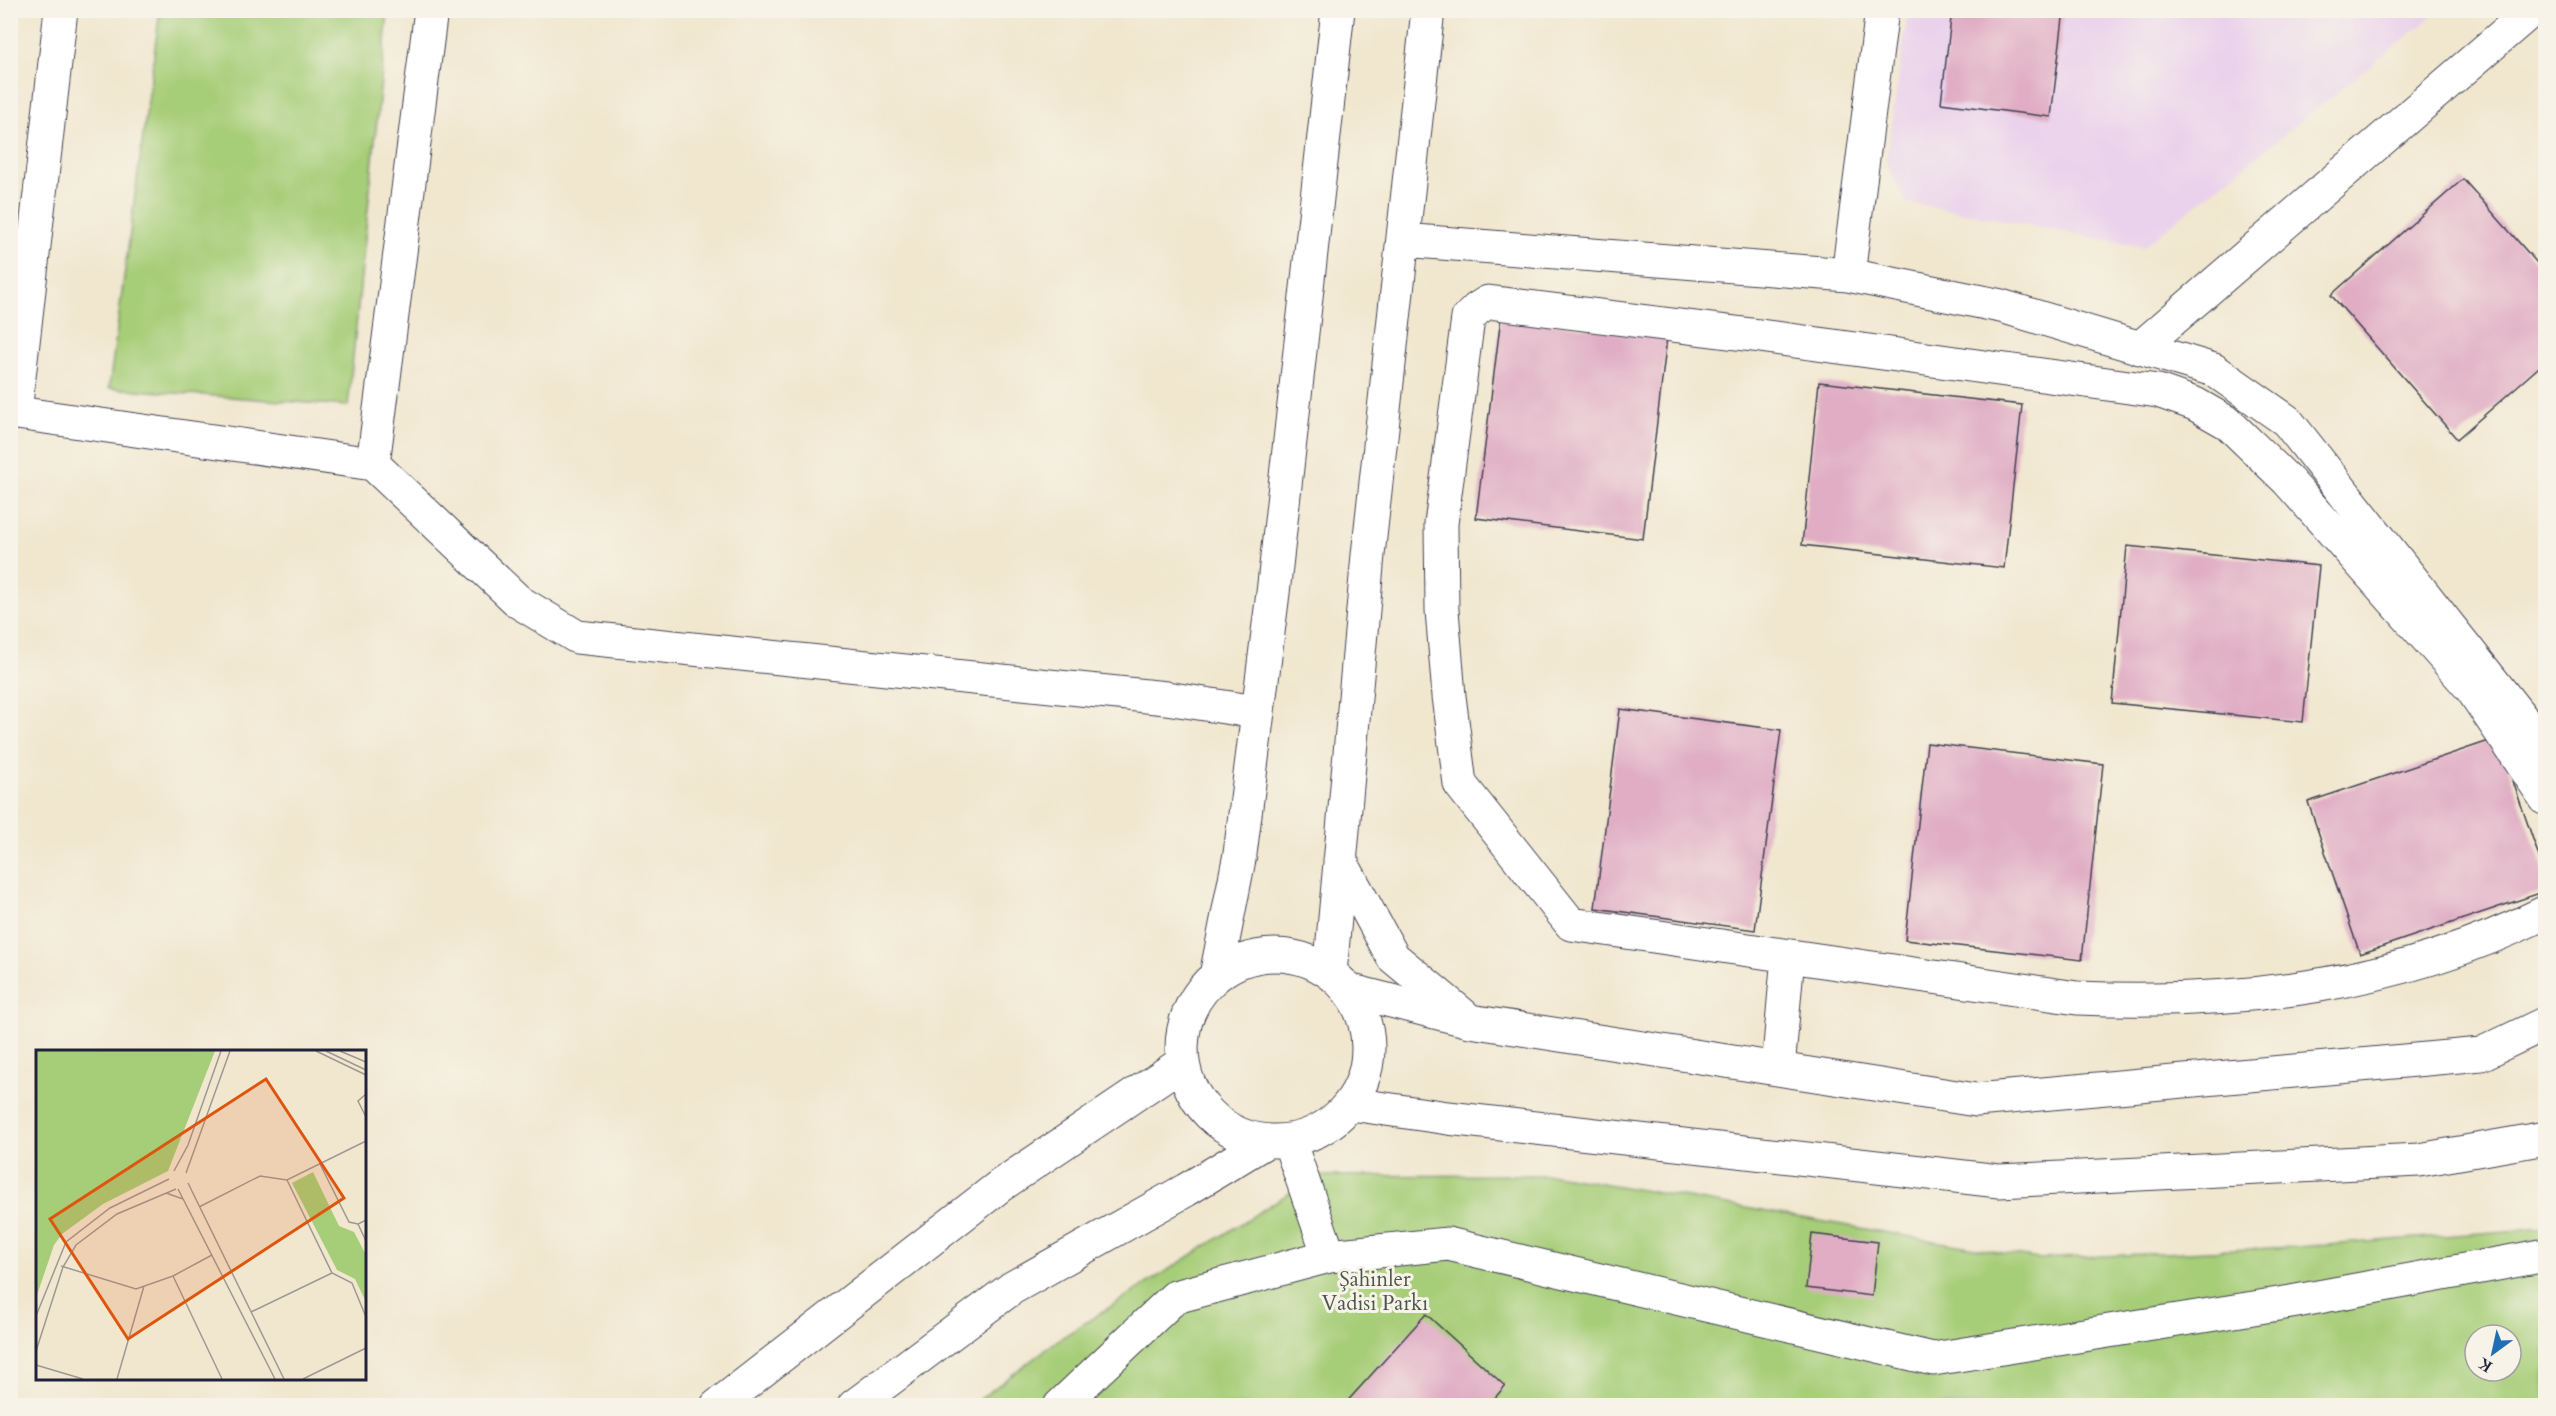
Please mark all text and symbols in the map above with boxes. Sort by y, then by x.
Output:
inset map [36,1050,366,1380]
park label: Şahinler Vadisi Parkı [1322,1265,1428,1318]
north arrow [2463,1323,2523,1383]
text: K [2474,1352,2497,1377]

